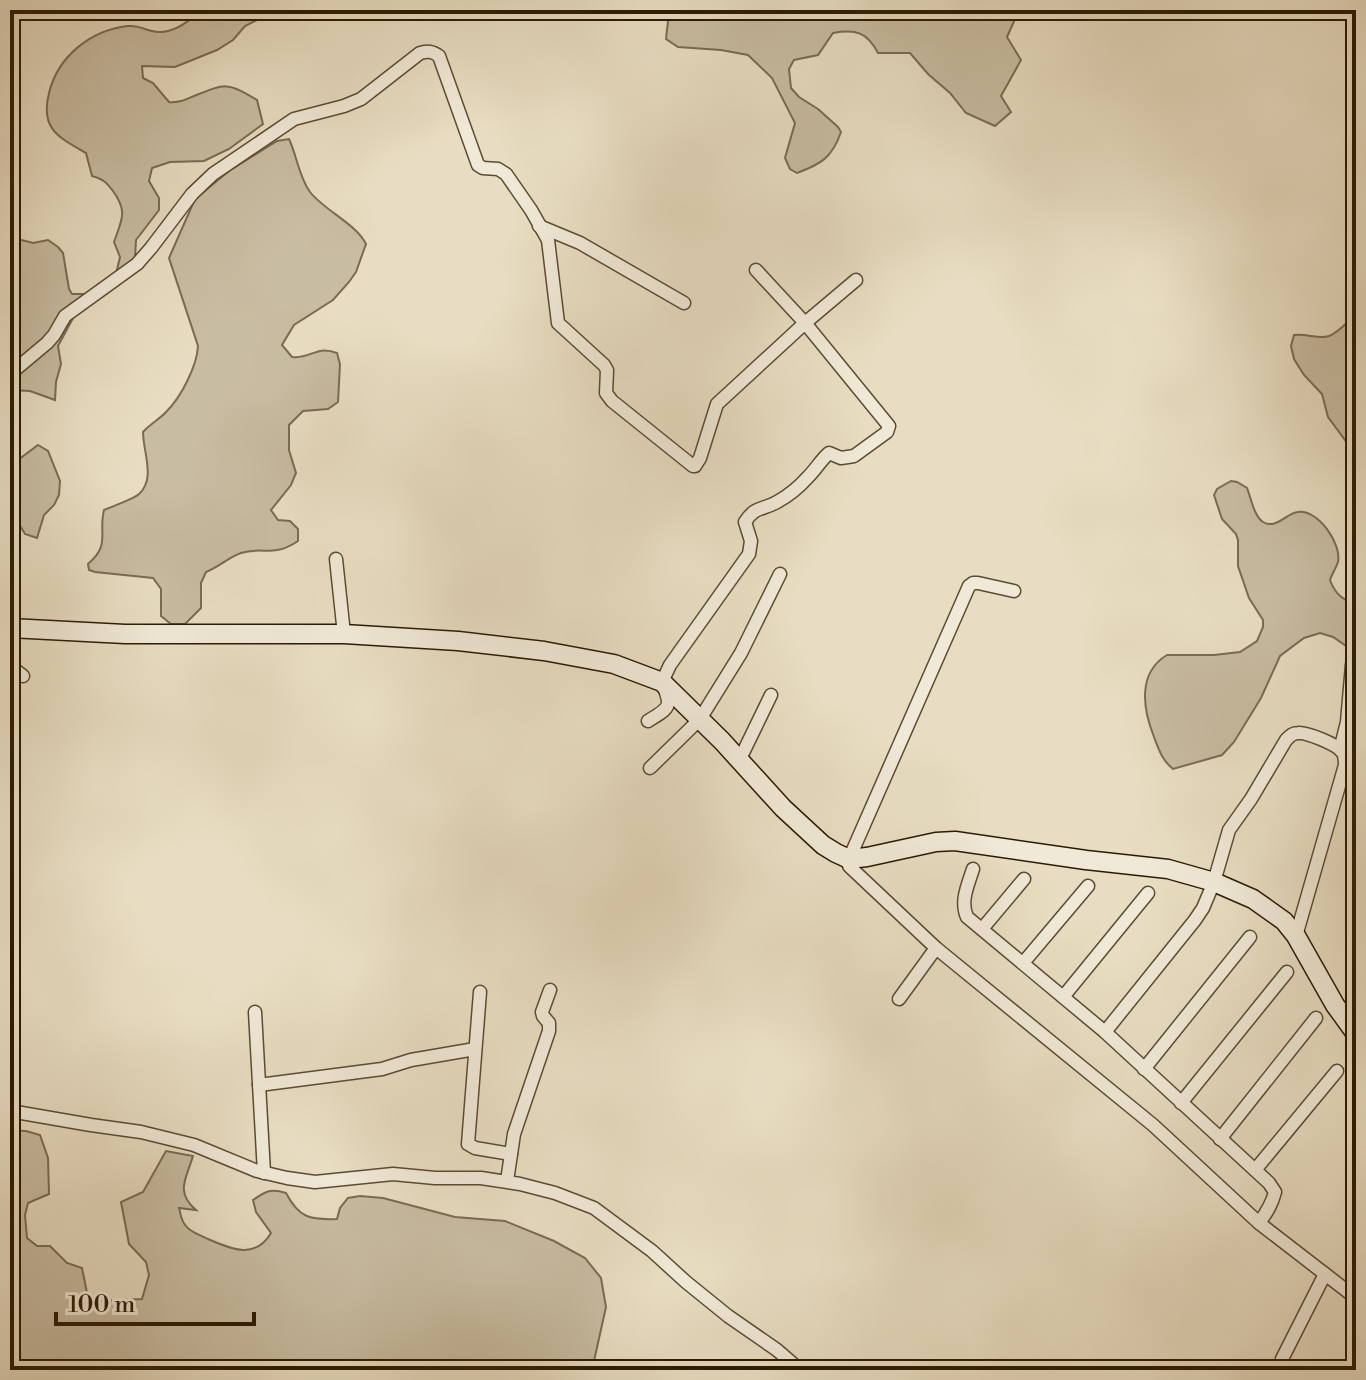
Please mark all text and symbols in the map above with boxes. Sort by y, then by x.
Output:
scale bar [56,1276,254,1326]
text: 100 m [68,1290,135,1320]

